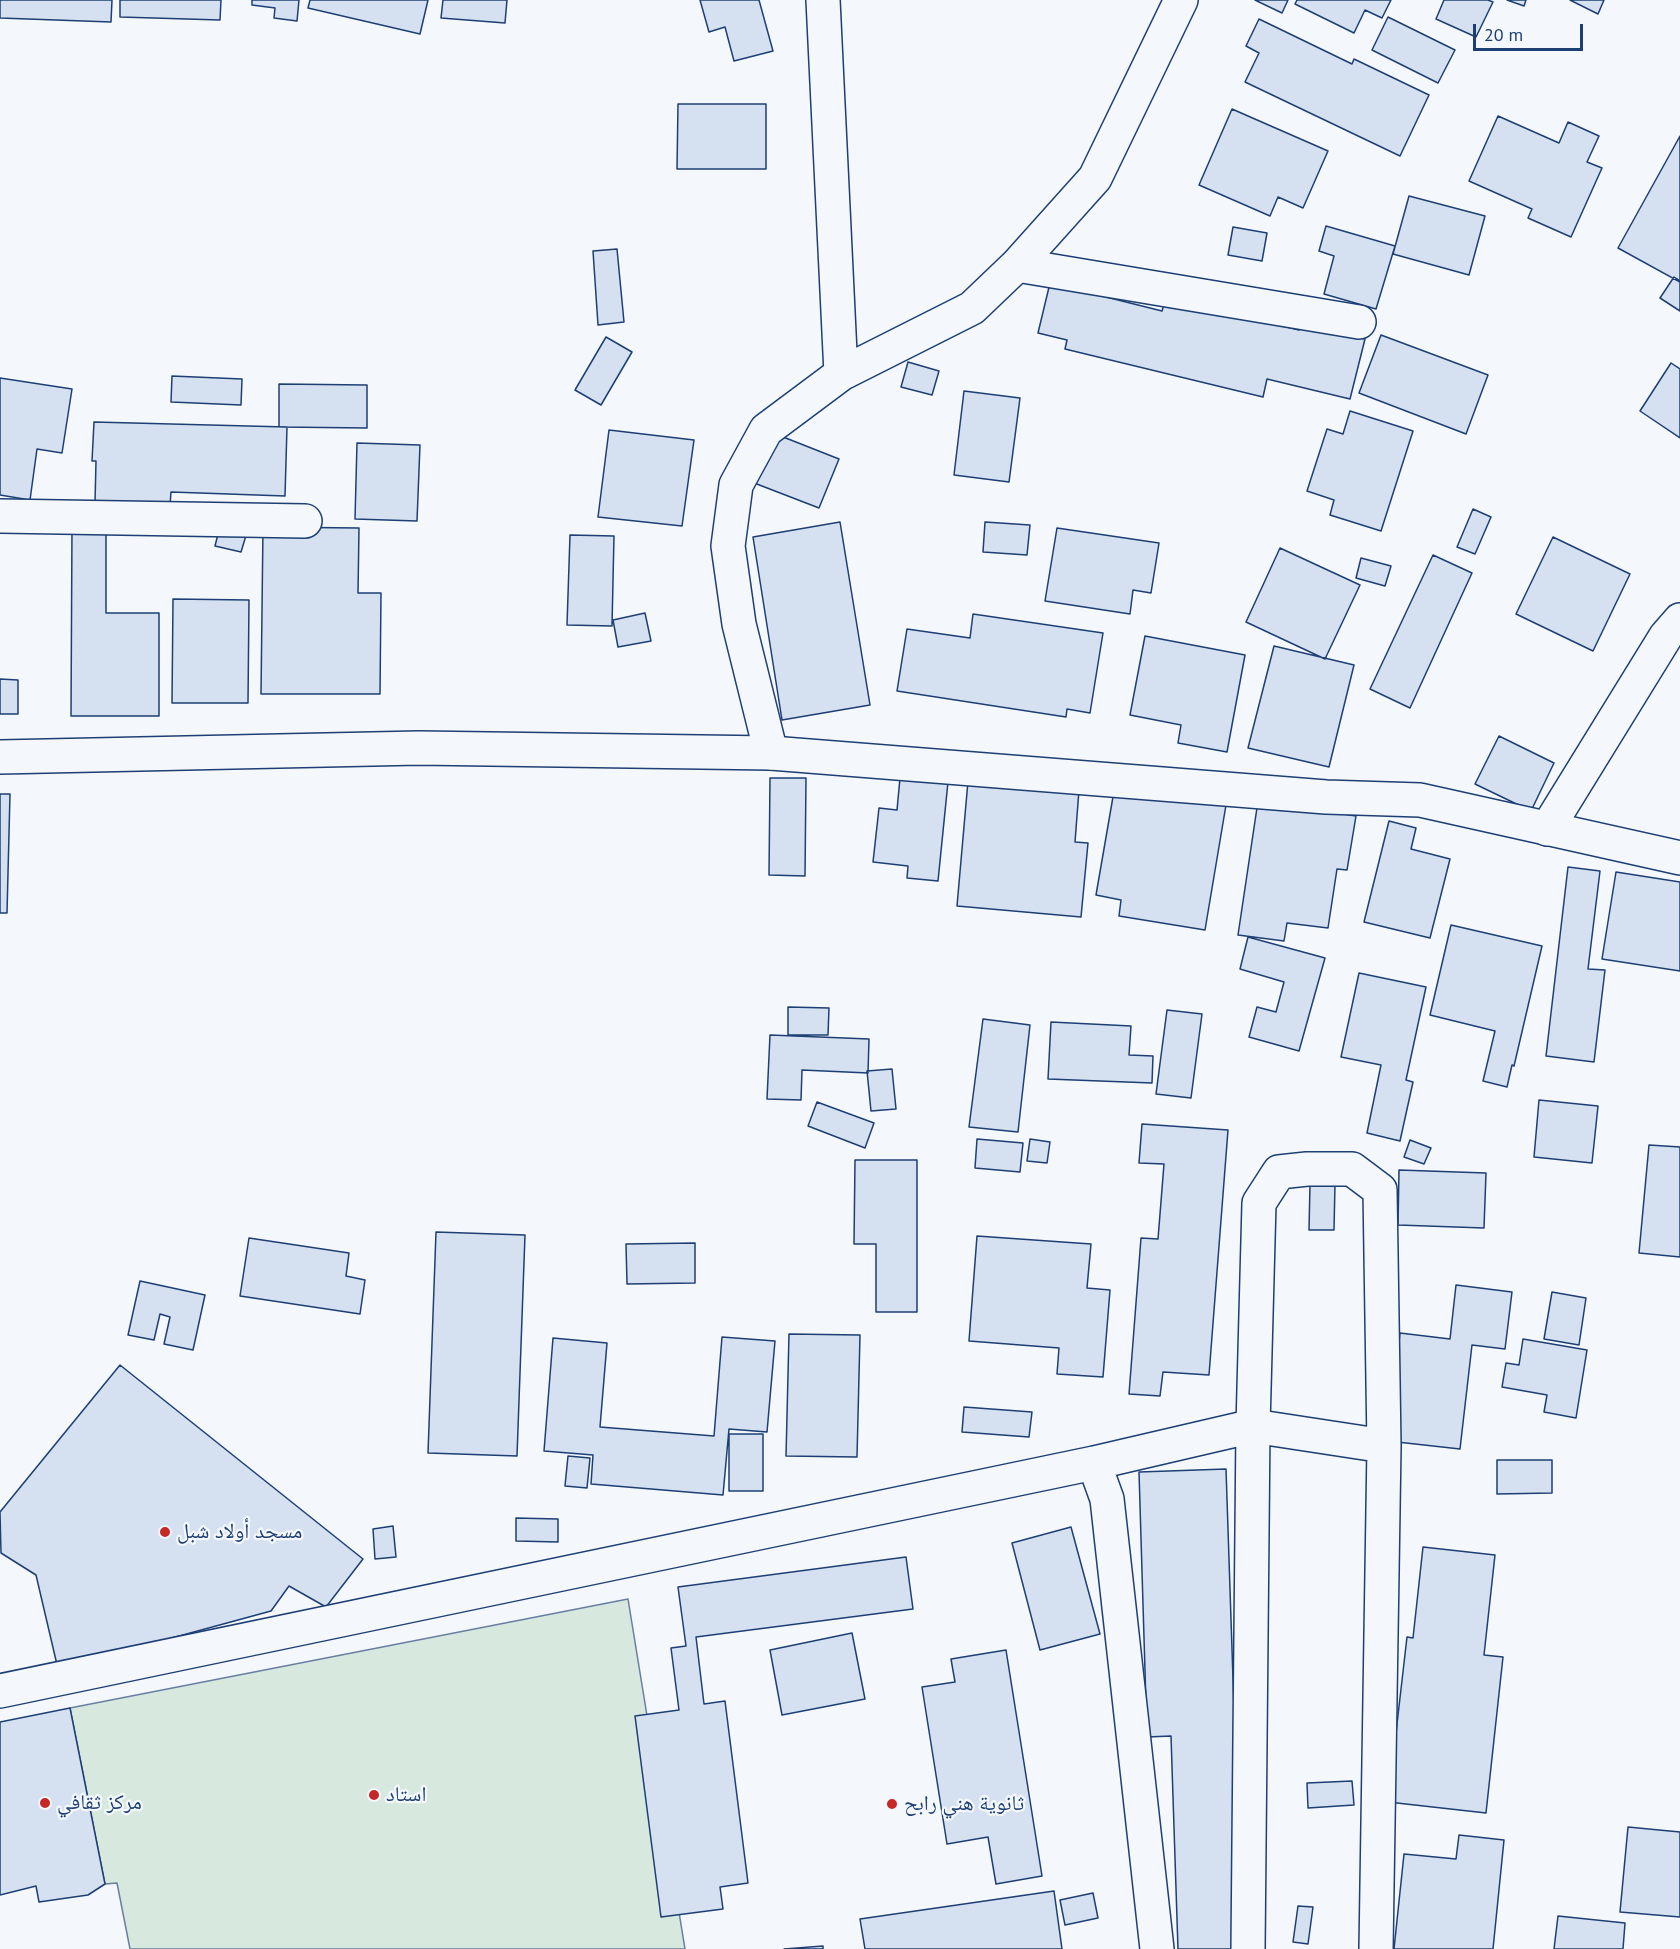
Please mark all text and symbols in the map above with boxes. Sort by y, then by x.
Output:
scale bar [1476,12,1586,50]
text: 20 m [1484,23,1523,46]
place label: مسجد أولاد شبل [177,1519,302,1545]
marker: مسجد أولاد شبل [158,1525,172,1539]
place label: استاد [386,1782,426,1808]
marker: استاد [367,1788,381,1802]
place label: مركز ثقافي [57,1790,142,1816]
place label: ثانوية هني رابح [904,1791,1024,1817]
marker: مركز ثقافي [38,1796,52,1810]
marker: ثانوية هني رابح [885,1797,899,1811]

